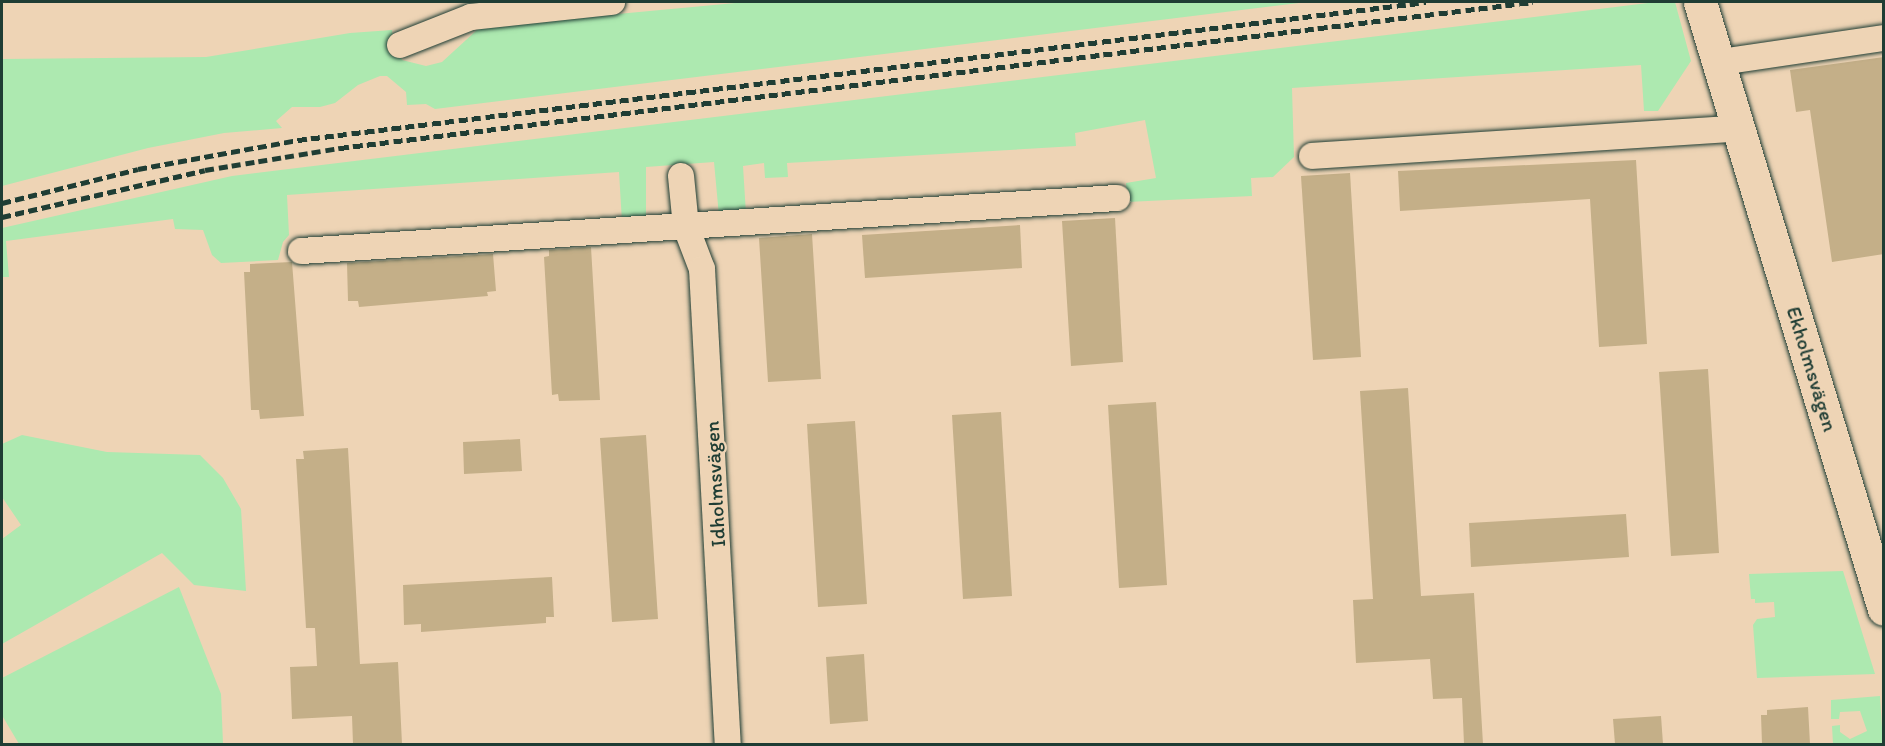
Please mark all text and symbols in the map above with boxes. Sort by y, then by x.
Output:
street label: Ekholmsvägen [1781,303,1843,435]
street label: Idholmsvägen [699,420,731,548]

